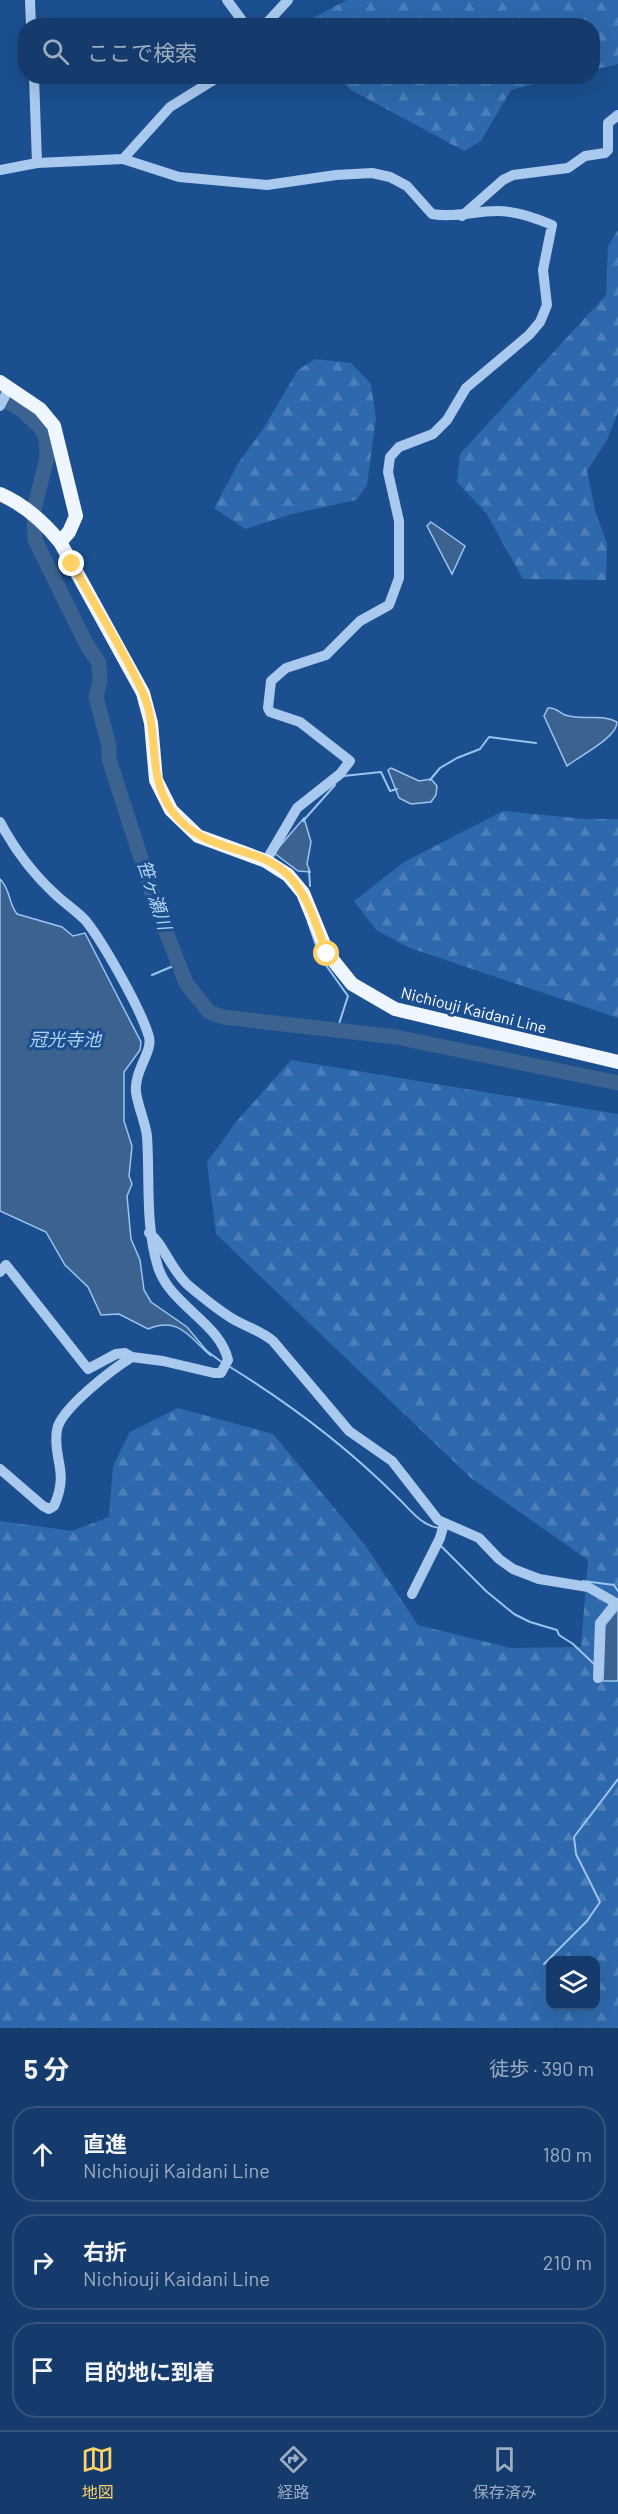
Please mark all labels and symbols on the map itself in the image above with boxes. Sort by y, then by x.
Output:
route end [58,550,84,576]
water label: 笹ヶ瀬川 [133,857,177,934]
route start [313,940,339,966]
street label: Nichiouji Kaidani Line [399,982,549,1037]
water label: 冠光寺池 [29,1028,103,1050]

